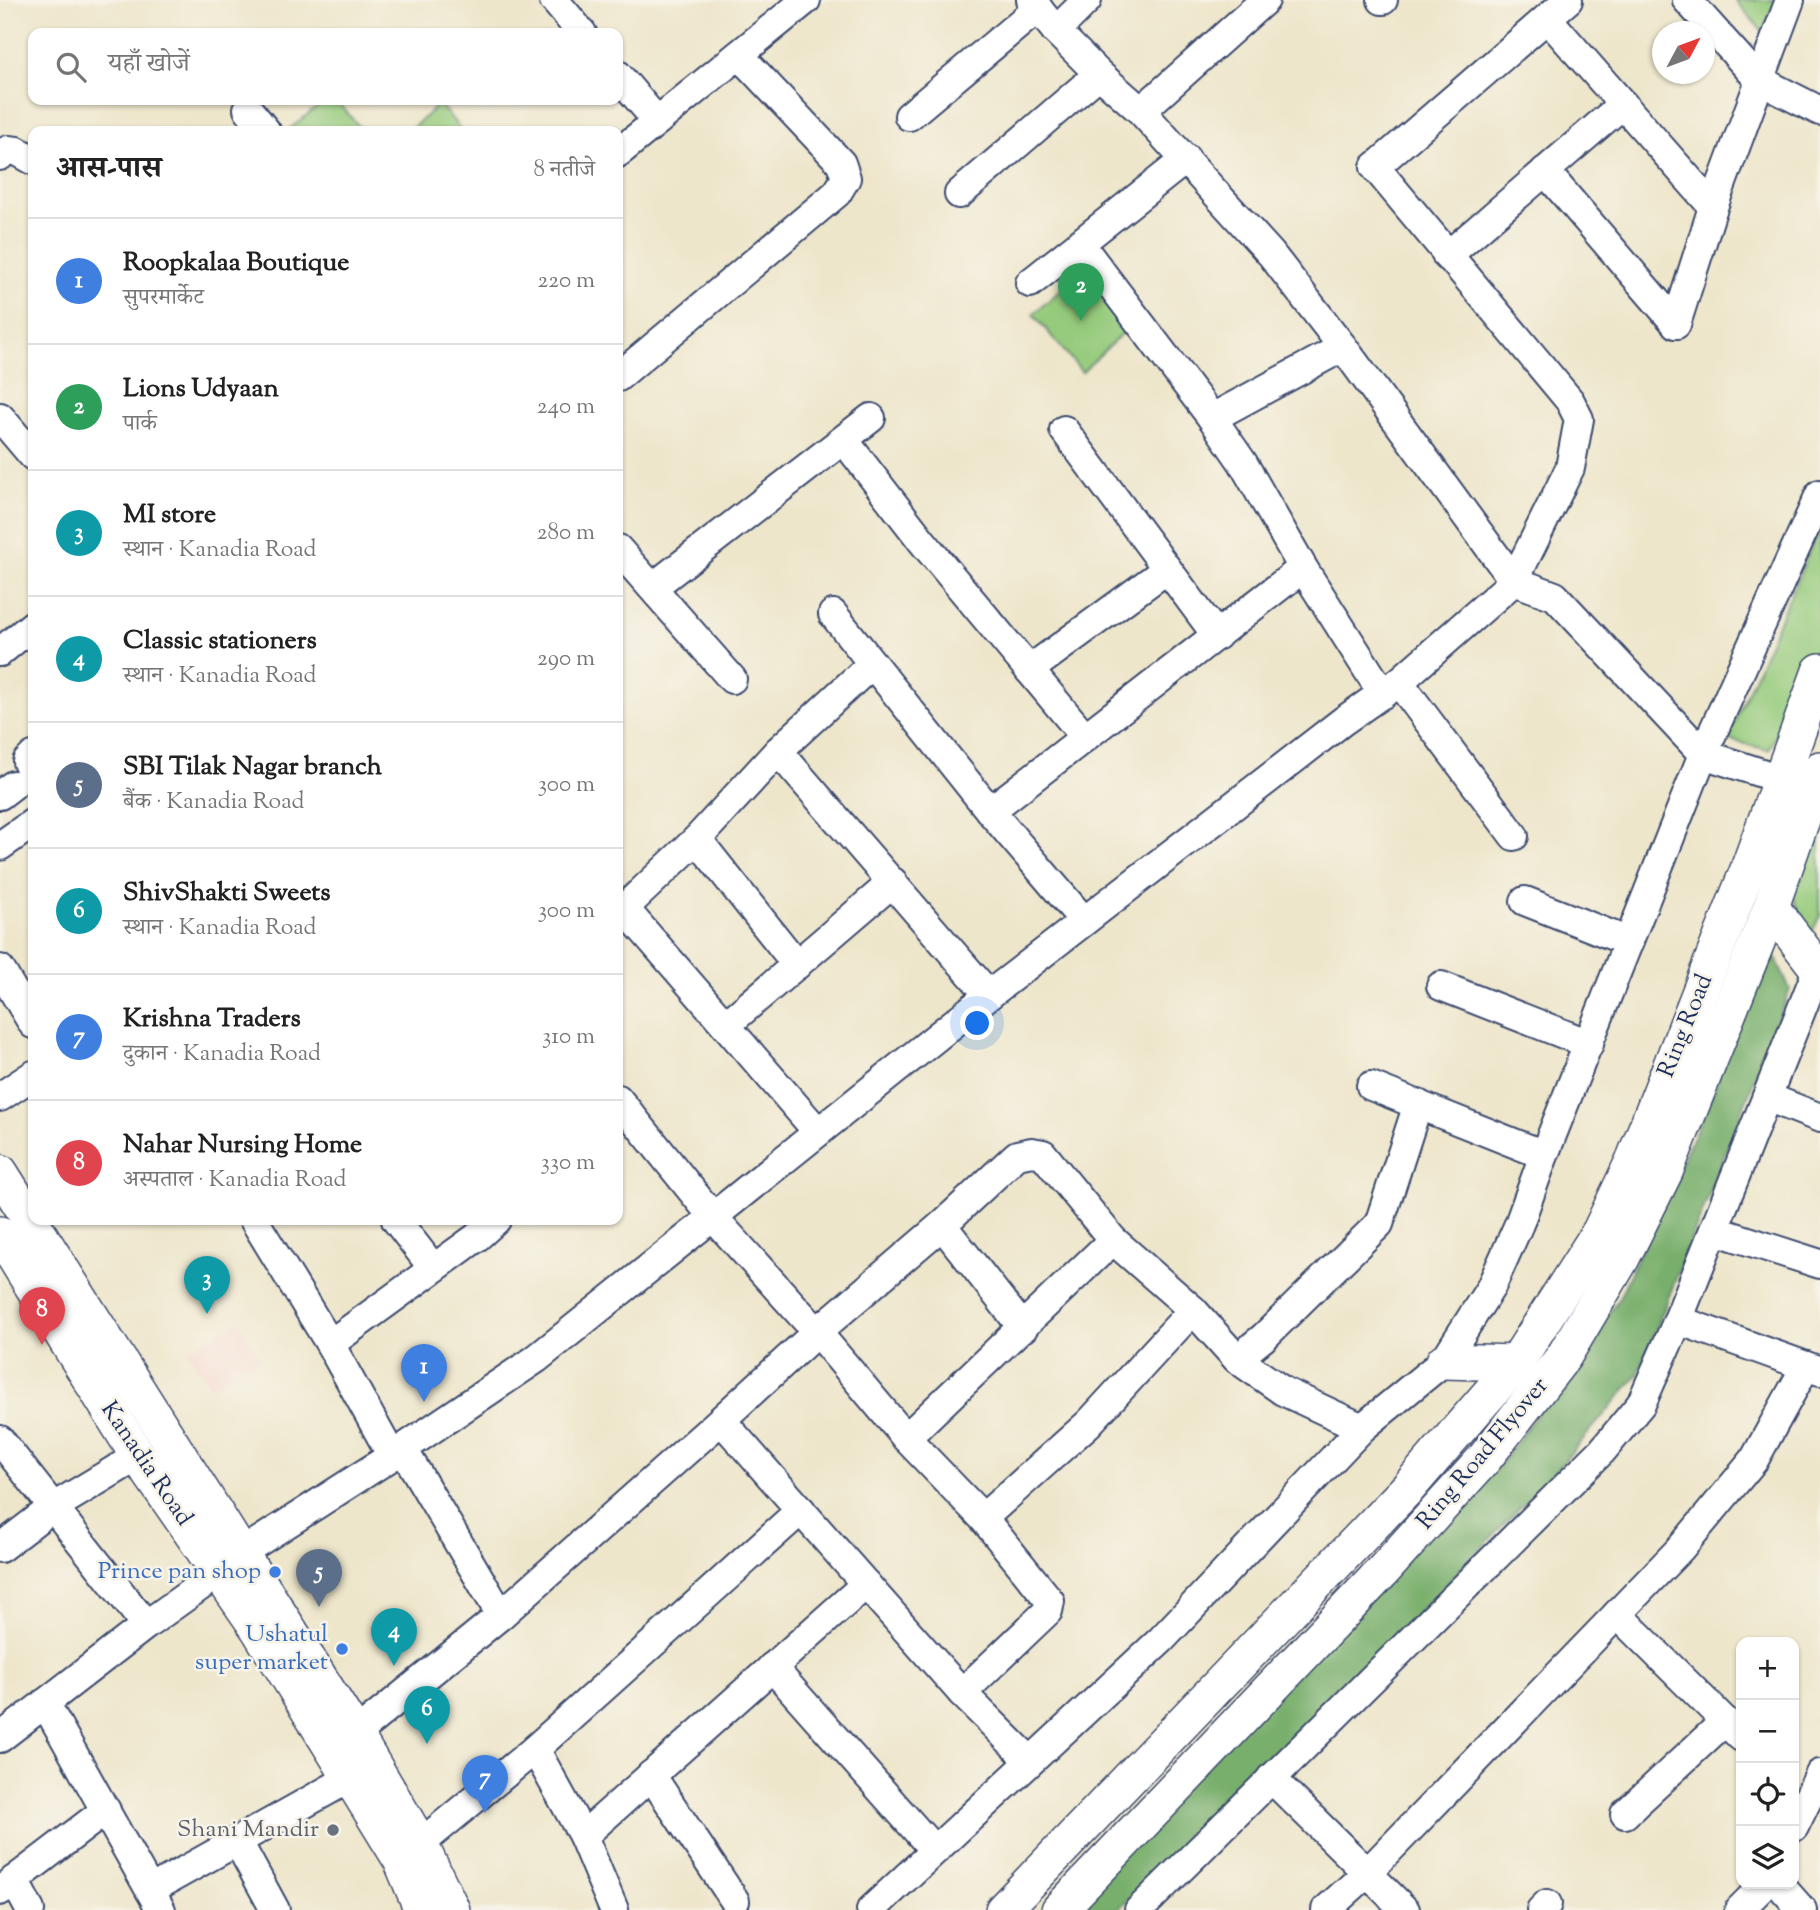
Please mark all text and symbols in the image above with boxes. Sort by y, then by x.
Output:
north arrow [1652,21,1715,84]
search box [28,28,623,105]
text: यहाँ खोजें [108,46,190,83]
icon: search [52,48,90,86]
text: आस-पास [56,148,162,191]
text: 8 नतीजे [533,154,595,187]
text: Roopkalaa Boutique [123,245,349,282]
pin: 2 [1058,263,1104,321]
text: 1 [75,265,83,298]
text: 220 m [537,265,595,298]
text: सुपरमार्केट [123,282,204,315]
text: Lions Udyaan [123,371,279,408]
text: 2 [74,391,84,424]
text: 240 m [537,391,595,424]
text: पार्क [123,408,157,441]
text: MI store [123,497,216,534]
text: 3 [74,517,84,550]
text: 280 m [537,517,595,550]
text: स्थान · Kanadia Road [123,534,317,567]
text: Classic stationers [123,623,317,660]
text: 4 [73,643,85,676]
text: 290 m [537,643,595,676]
text: स्थान · Kanadia Road [123,660,317,693]
text: SBI Tilak Nagar branch [123,749,382,786]
text: 5 [75,769,83,802]
text: 300 m [538,769,595,802]
text: बैंक · Kanadia Road [123,786,304,819]
text: ShivShakti Sweets [123,875,330,912]
text: 6 [73,895,85,928]
text: 300 m [538,895,595,928]
text: स्थान · Kanadia Road [123,912,317,945]
street label: Ring Road [1650,969,1722,1083]
text: Krishna Traders [123,1001,301,1038]
your location [960,1006,994,1040]
text: 7 [73,1021,85,1054]
text: 310 m [542,1021,595,1054]
text: दुकान · Kanadia Road [123,1038,321,1071]
text: Nahar Nursing Home [123,1127,362,1164]
text: 8 [73,1147,85,1180]
text: 330 m [541,1147,595,1180]
text: अस्पताल · Kanadia Road [123,1164,347,1197]
pin: 3 [184,1256,230,1314]
pin: 8 [19,1287,65,1345]
pin: 1 [401,1344,447,1402]
street label: Ring Road Flyover [1409,1370,1557,1538]
street label: Kanadia Road [92,1395,201,1534]
pin: 5 [296,1549,342,1607]
place label: Prince pan shop [98,1555,261,1589]
marker: Prince pan shop [267,1564,283,1580]
pin: 4 [371,1608,417,1666]
place label: Ushatul super market [195,1618,328,1680]
map controls [1736,1637,1799,1889]
button: + [1736,1637,1799,1700]
marker: Ushatul super market [334,1641,350,1657]
pin: 6 [404,1686,450,1744]
button: − [1736,1700,1799,1763]
pin: 7 [462,1755,508,1813]
button: locate [1736,1763,1799,1826]
place label: Shani Mandir [177,1813,319,1847]
marker: Shani Mandir [325,1822,341,1838]
button: layers [1736,1826,1799,1889]

